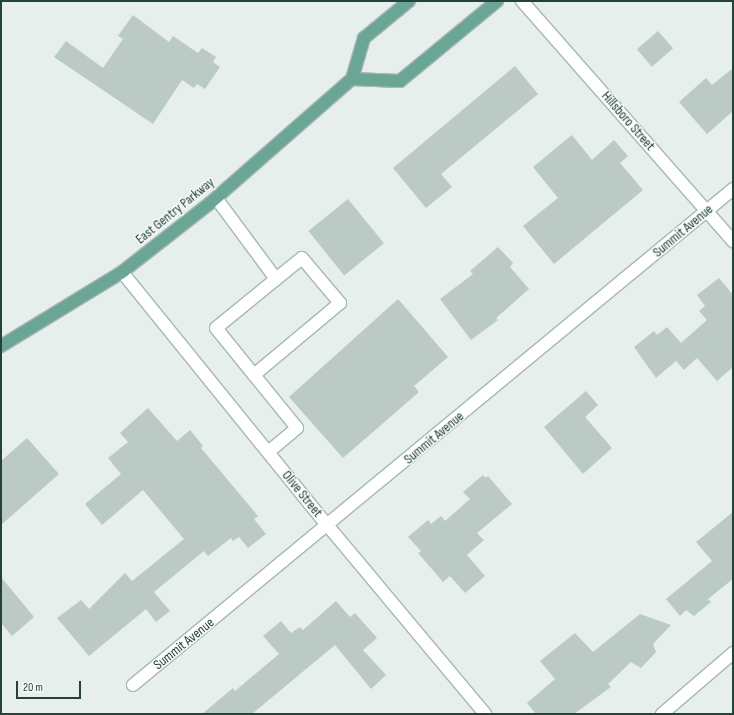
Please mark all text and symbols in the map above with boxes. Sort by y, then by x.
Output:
street label: Hillsboro Street [598,88,658,154]
street label: East Gentry Parkway [132,174,218,248]
street label: Summit Avenue [650,201,716,261]
street label: Summit Avenue [401,408,467,468]
street label: Olive Street [278,467,326,521]
street label: Summit Avenue [150,614,218,674]
scale bar [18,673,83,699]
text: 20 m [23,680,43,695]

